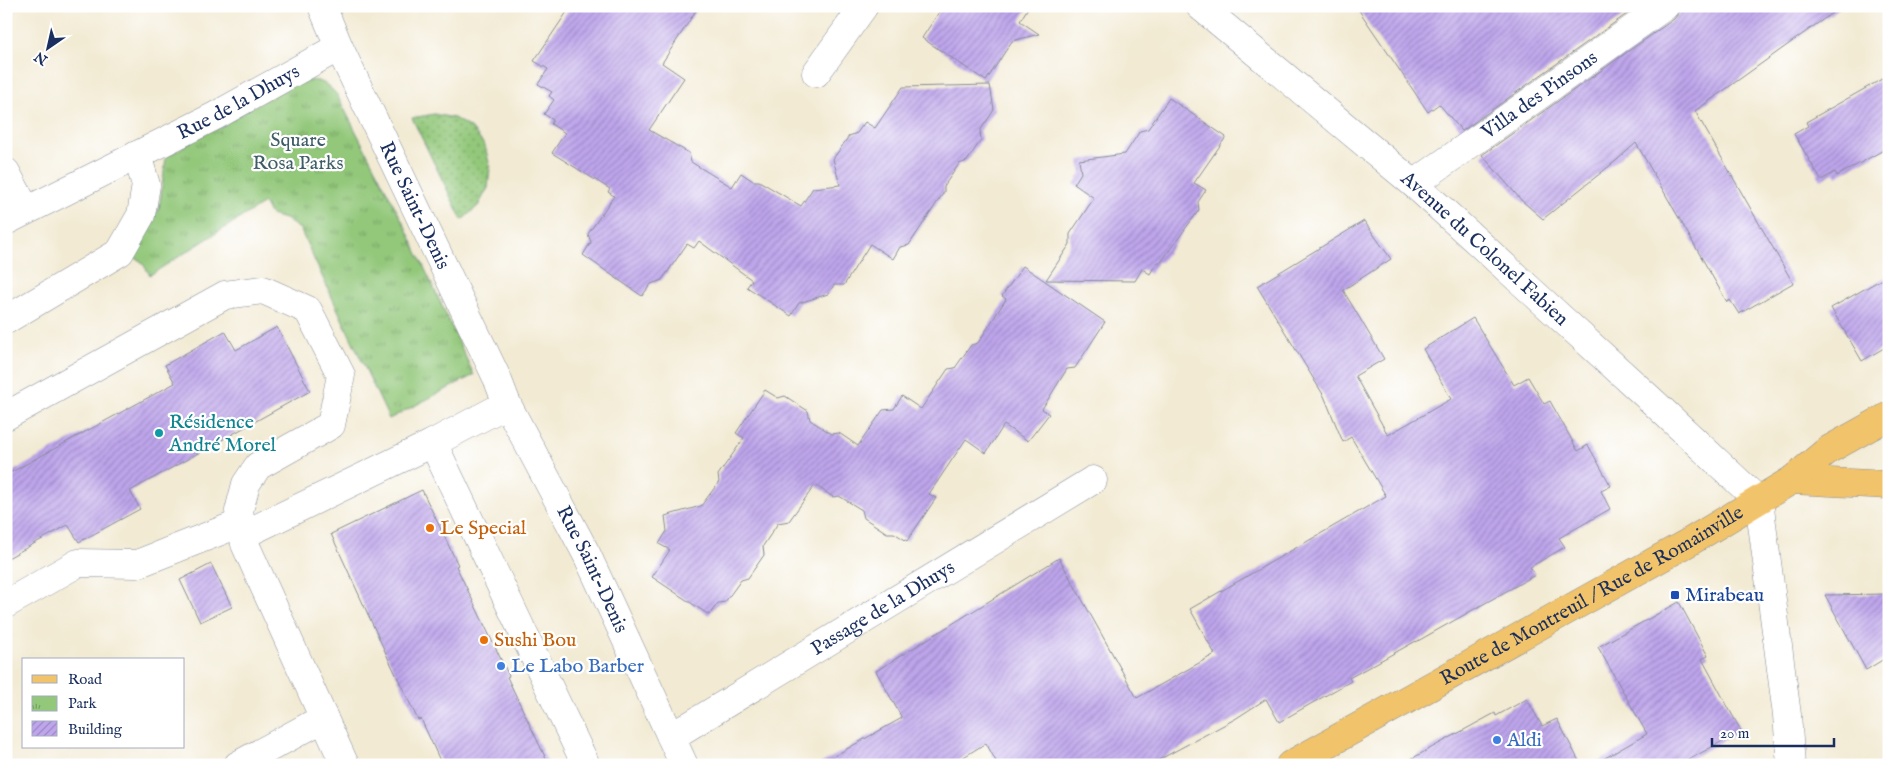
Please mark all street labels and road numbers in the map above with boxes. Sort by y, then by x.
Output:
street label: Villa des Pinsons [1476,45,1603,145]
street label: Rue de la Dhuys [173,59,304,145]
street label: Rue Saint-Denis [374,138,456,273]
street label: Avenue du Colonel Fabien [1395,165,1574,331]
street label: Route de Montreuil / Rue de Romainville [1436,500,1748,691]
street label: Rue Saint-Denis [551,501,634,637]
street label: Passage de la Dhuys [806,555,959,661]

